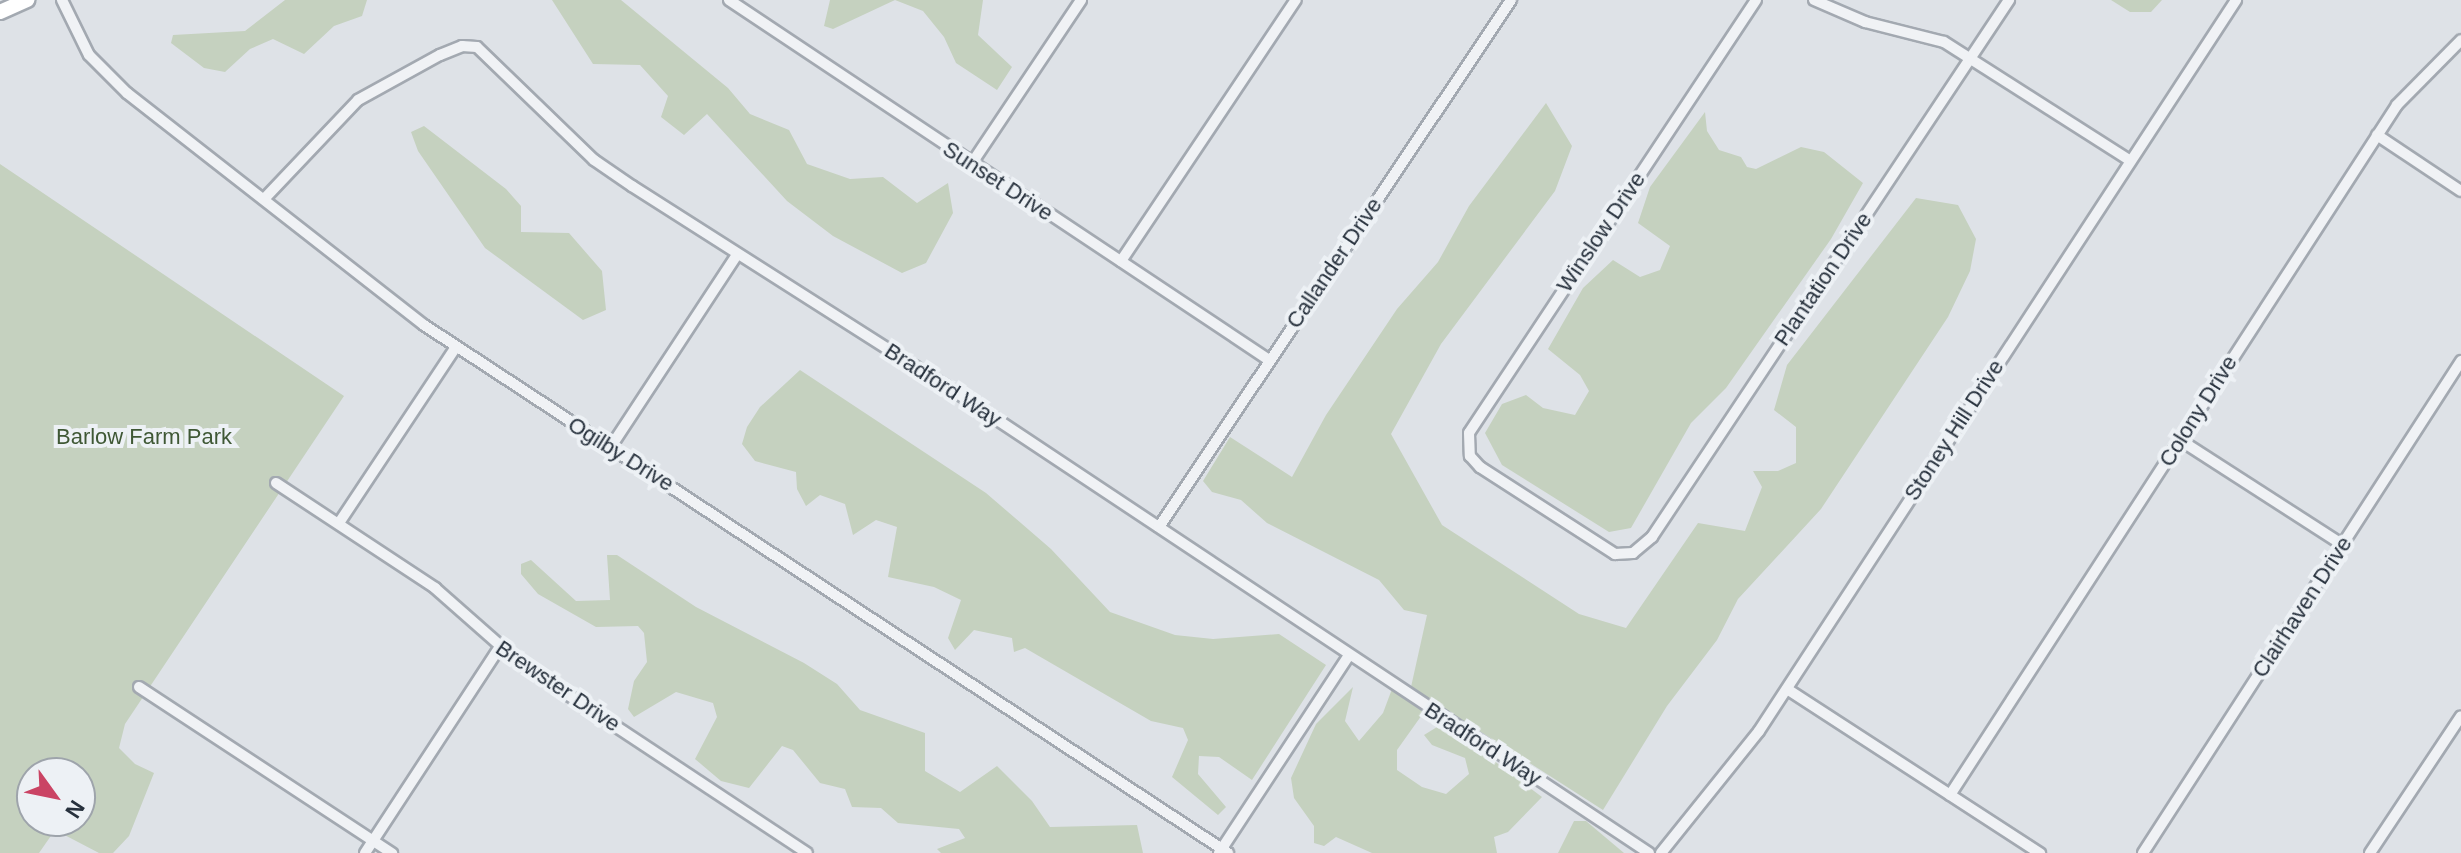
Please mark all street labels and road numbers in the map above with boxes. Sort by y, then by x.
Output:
street label: Sunset Drive [938,136,1058,226]
street label: Winslow Drive [1551,167,1651,297]
street label: Callander Drive [1281,193,1387,333]
street label: Plantation Drive [1769,207,1877,351]
street label: Bradford Way [880,338,1006,432]
street label: Colony Drive [2153,351,2243,471]
street label: Stoney Hill Drive [1899,355,2009,505]
street label: Ogilby Drive [563,411,679,497]
street label: Clairhaven Drive [2247,532,2357,682]
street label: Brewster Drive [491,635,625,737]
street label: Bradford Way [1420,697,1546,791]

